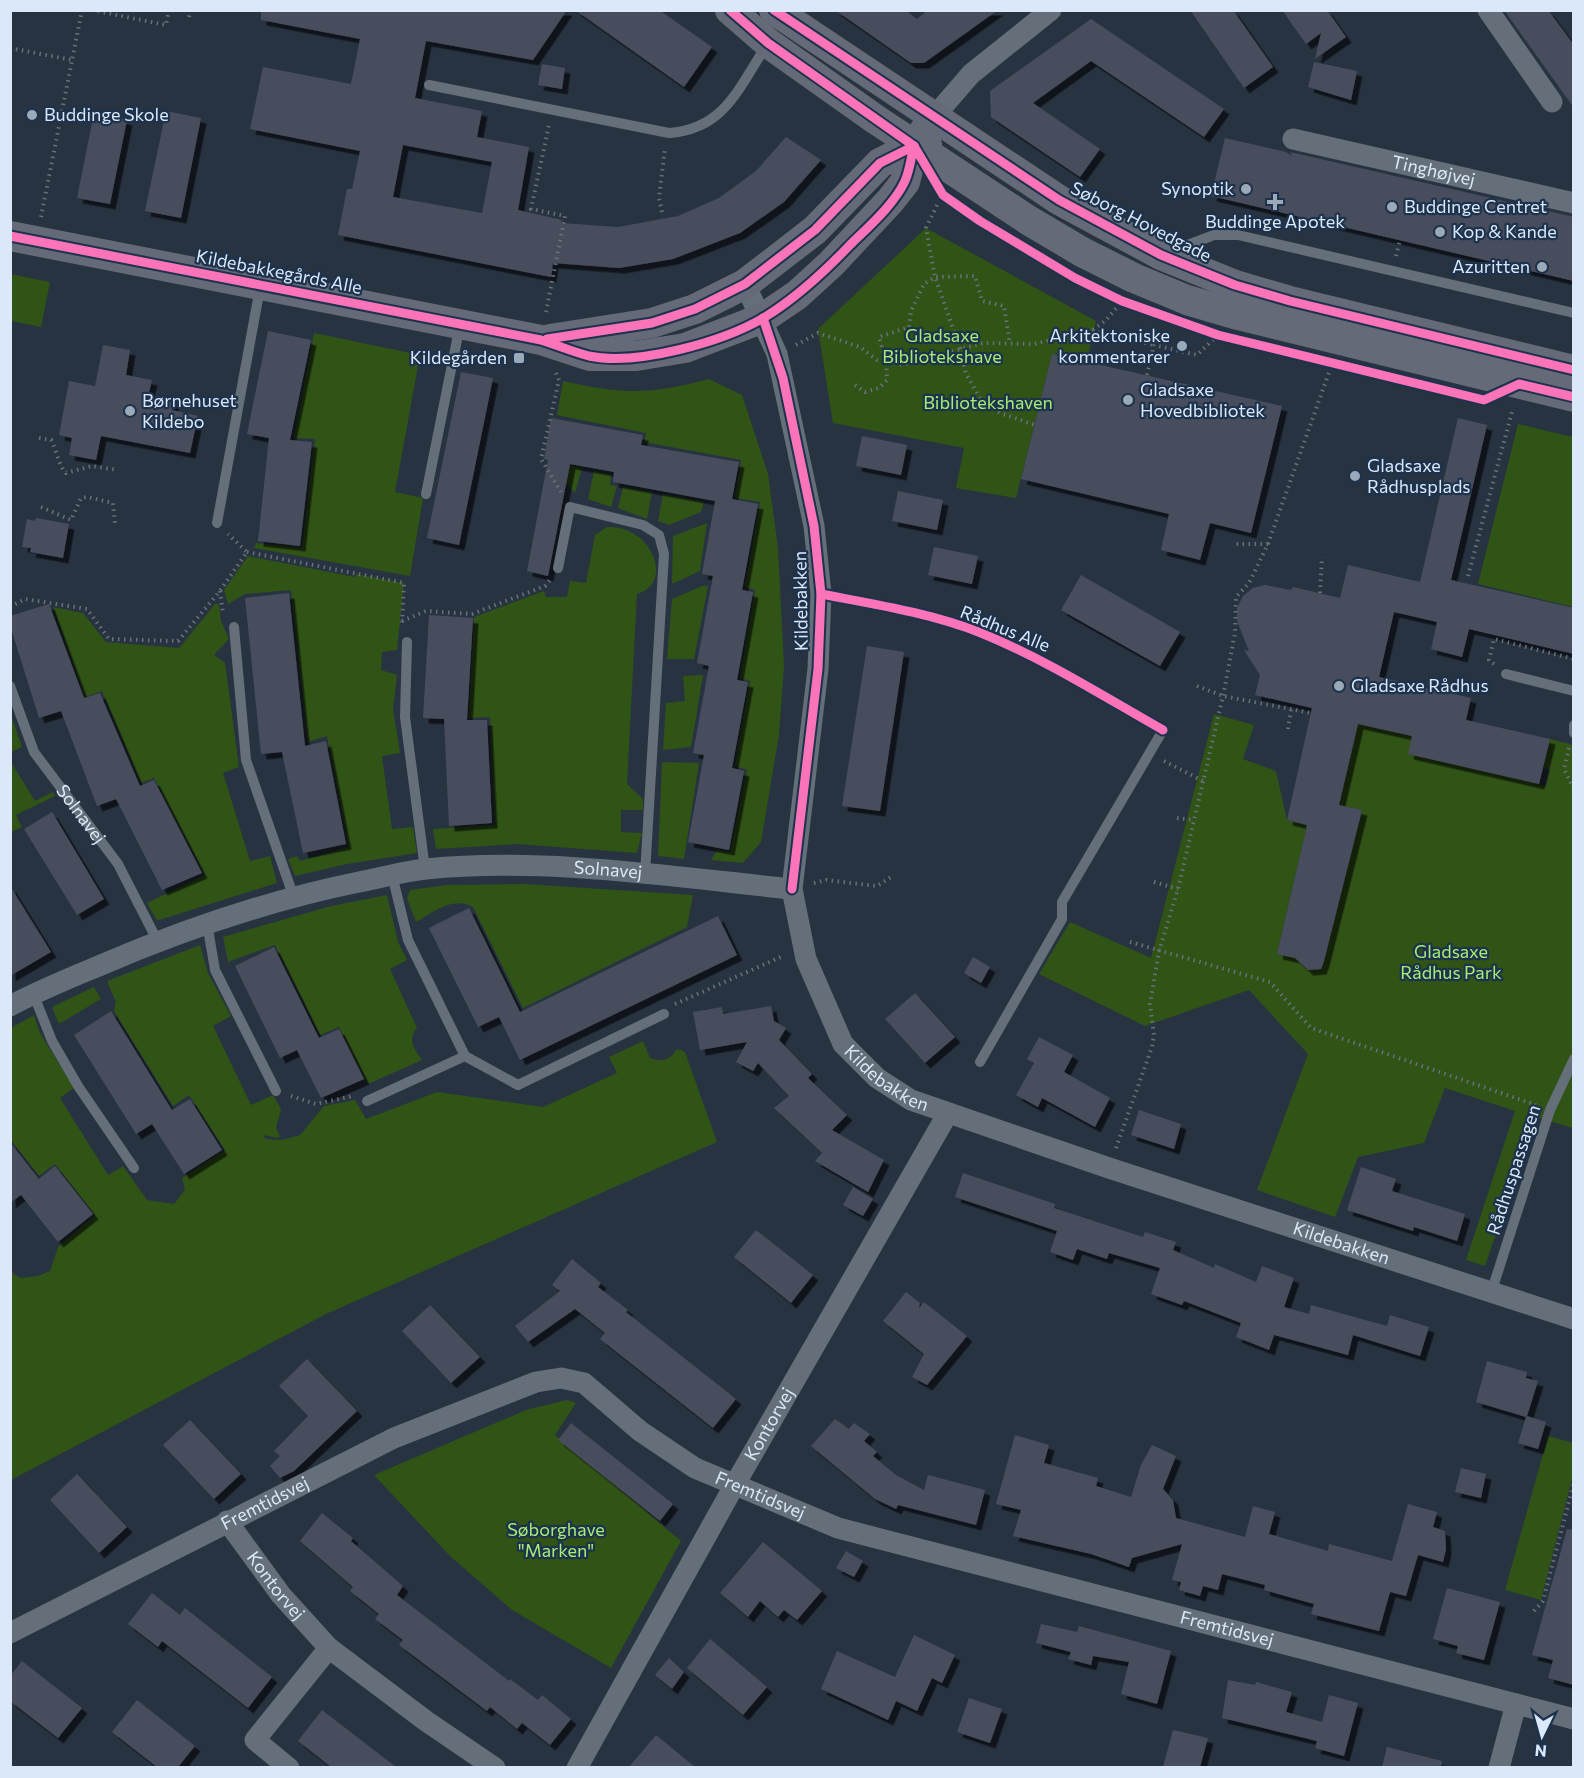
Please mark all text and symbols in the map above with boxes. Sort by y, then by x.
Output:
place label: Buddinge Skole [44,103,169,125]
marker: Buddinge Skole [25,108,39,122]
street label: Tinghøjvej [1390,150,1477,190]
street label: Søborg Hovedgade [1068,176,1215,266]
place label: Synoptik [1161,177,1234,199]
marker: Synoptik [1239,182,1253,196]
marker: Buddinge Apotek [1268,195,1282,209]
place label: Buddinge Centret [1404,195,1547,217]
marker: Buddinge Centret [1385,200,1399,214]
place label: Buddinge Apotek [1205,210,1345,232]
place label: Kop & Kande [1452,220,1557,242]
marker: Kop & Kande [1433,225,1447,239]
street label: Kildebakkegårds Alle [194,244,364,298]
place label: Azuritten [1452,255,1530,277]
marker: Azuritten [1535,260,1549,274]
park label: Gladsaxe Bibliotekshave [882,324,1002,367]
place label: Arkitektoniske kommentarer [1050,324,1170,367]
marker: Arkitektoniske kommentarer [1175,339,1189,353]
place label: Kildegården [410,346,507,368]
marker: Kildegården [512,351,526,365]
place label: Gladsaxe Hovedbibliotek [1140,378,1265,421]
place label: Børnehuset Kildebo [142,389,237,432]
park label: Bibliotekshaven [923,391,1053,413]
marker: Gladsaxe Hovedbibliotek [1121,393,1135,407]
marker: Børnehuset Kildebo [123,404,137,418]
place label: Gladsaxe Rådhusplads [1367,454,1471,497]
marker: Gladsaxe Rådhusplads [1348,469,1362,483]
street label: Kildebakken [788,551,812,651]
street label: Rådhus Alle [957,600,1053,656]
place label: Gladsaxe Rådhus [1351,674,1489,696]
marker: Gladsaxe Rådhus [1332,679,1346,693]
street label: Solnavej [52,780,111,848]
street label: Solnavej [573,856,643,883]
park label: Gladsaxe Rådhus Park [1400,940,1502,983]
street label: Kildebakken [840,1040,932,1115]
street label: Rådhuspassagen [1482,1102,1544,1238]
street label: Kildebakken [1290,1217,1393,1268]
street label: Kontorvej [739,1383,798,1464]
street label: Fremtidsvej [712,1466,809,1523]
street label: Fremtidsvej [217,1471,312,1534]
park label: Søborghave "Marken" [507,1518,605,1561]
street label: Kontorvej [243,1547,310,1624]
street label: Fremtidsvej [1178,1605,1276,1651]
north arrow [1512,1706,1572,1766]
text: N [1534,1741,1547,1761]

